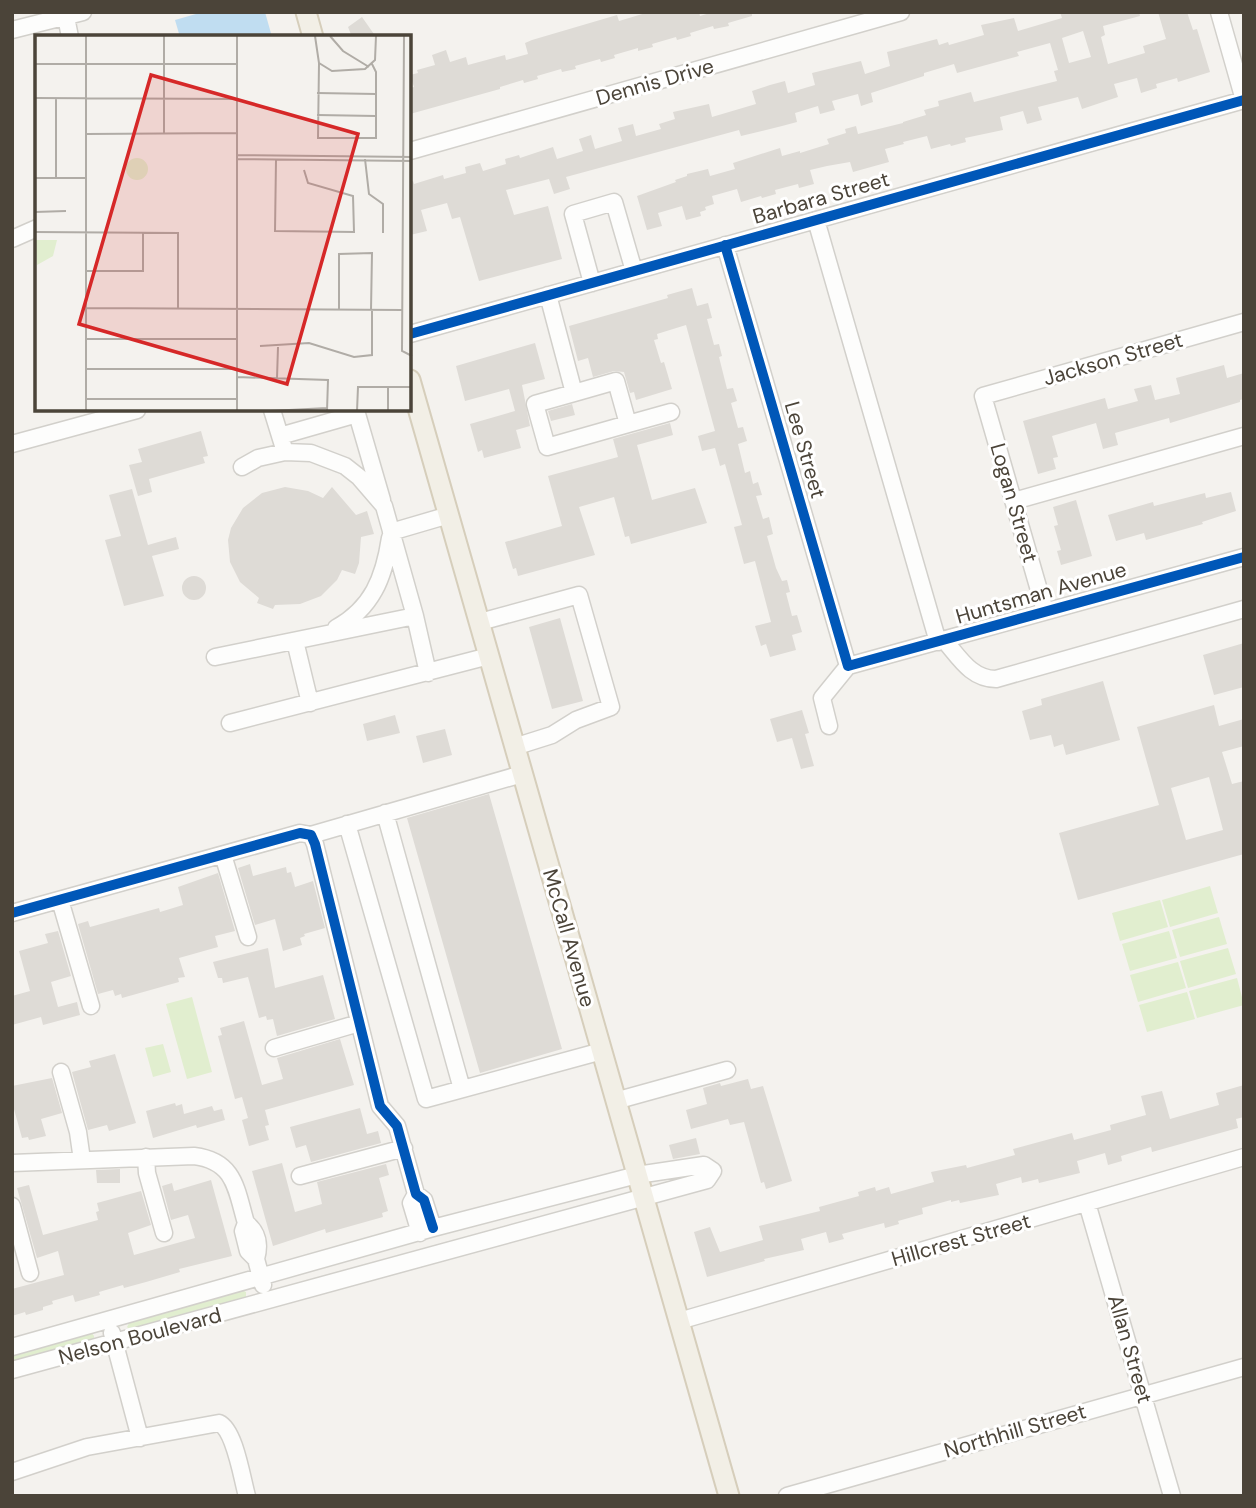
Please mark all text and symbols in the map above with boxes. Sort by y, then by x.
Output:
inset map [35,35,411,411]
street label: Dennis Drive [593,52,717,112]
street label: Barbara Street [749,165,893,231]
street label: Jackson Street [1040,326,1186,392]
street label: Lee Street [778,398,832,502]
street label: Logan Street [984,440,1044,566]
street label: Huntsman Avenue [952,555,1130,631]
street label: McCall Avenue [536,866,602,1010]
street label: Hillcrest Street [888,1207,1034,1273]
street label: Allan Street [1101,1291,1159,1407]
street label: Nelson Boulevard [55,1301,225,1371]
street label: Northhill Street [941,1397,1089,1465]

